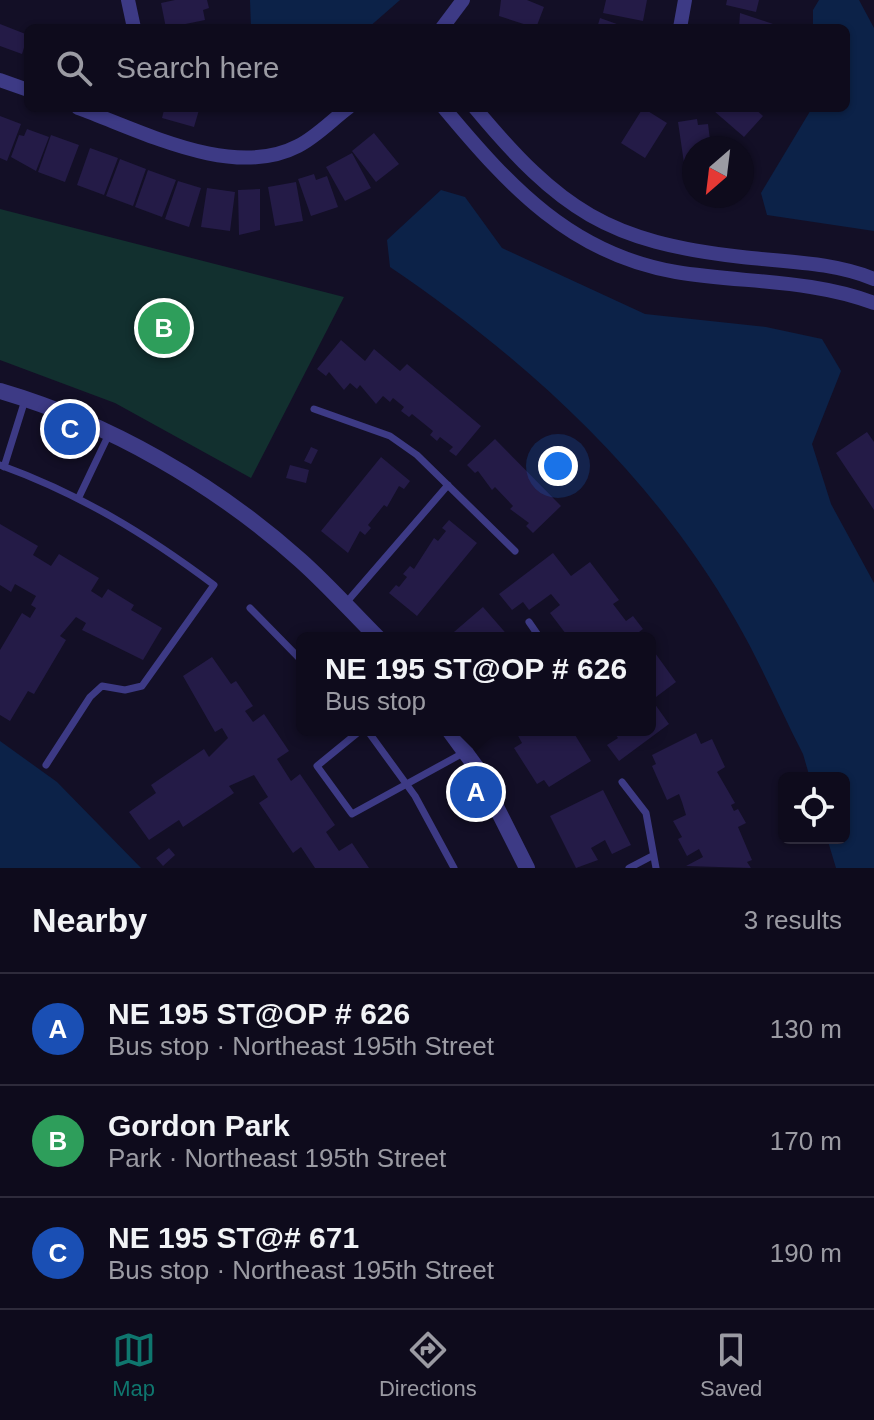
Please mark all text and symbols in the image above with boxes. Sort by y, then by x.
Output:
search box [24,24,850,112]
icon: search [52,46,96,90]
text: Search here [116,51,279,84]
north arrow [682,136,754,208]
pin: B [138,298,190,358]
pin: C [44,399,96,459]
your location [538,446,578,486]
popup [296,632,656,736]
text: NE 195 ST@OP # 626 [325,652,627,685]
text: Bus stop [325,686,426,716]
pin: A [450,762,502,822]
map controls [778,772,850,844]
button: locate [778,772,850,844]
text: Nearby [32,901,147,939]
text: 3 results [744,905,842,935]
text: NE 195 ST@OP # 626 [108,997,410,1030]
text: A [49,1014,67,1044]
text: 130 m [770,1014,842,1044]
text: Bus stop · Northeast 195th Street [108,1031,494,1061]
text: Gordon Park [108,1109,290,1142]
text: B [49,1126,67,1156]
text: 170 m [770,1126,842,1156]
text: Park · Northeast 195th Street [108,1143,446,1173]
text: NE 195 ST@# 671 [108,1221,359,1254]
text: C [49,1238,67,1268]
text: 190 m [770,1238,842,1268]
text: Bus stop · Northeast 195th Street [108,1255,494,1285]
tab: Map [112,1328,156,1402]
tab: Directions [379,1328,477,1402]
tab: Saved [700,1328,762,1402]

